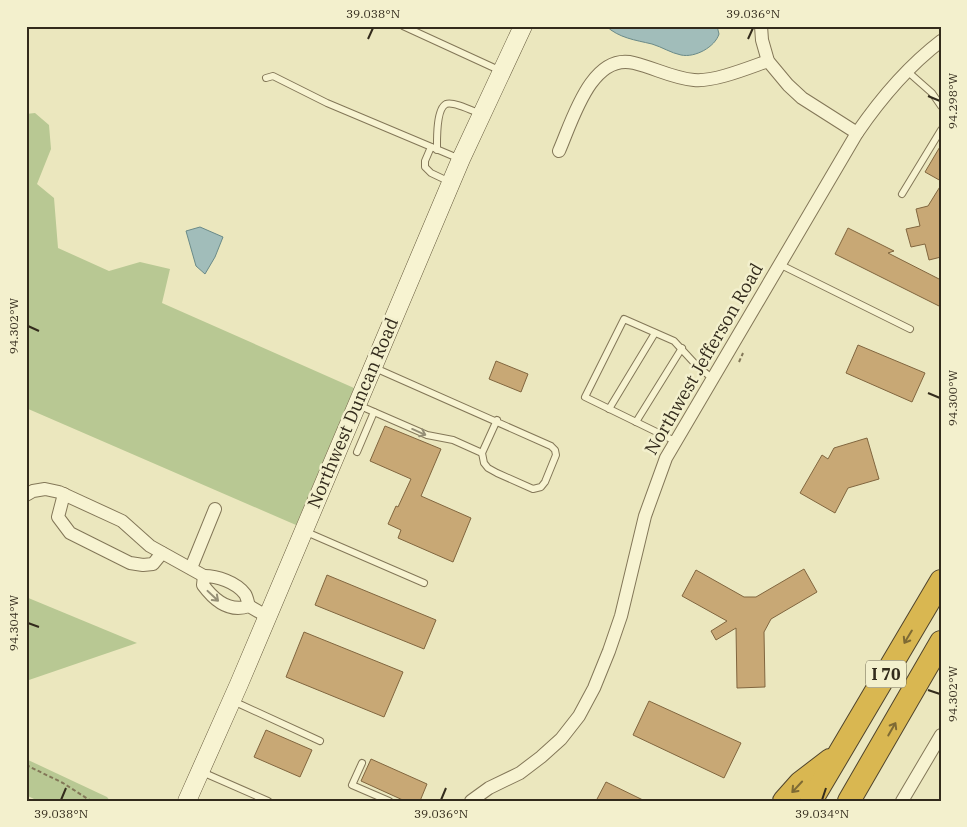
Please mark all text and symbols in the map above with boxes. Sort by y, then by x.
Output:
text: 39.038°N [346,6,400,21]
text: 39.036°N [726,6,780,21]
text: 94.298°W [945,72,960,129]
street label: Northwest Jefferson Road [639,259,768,459]
text: 94.302°W [6,297,21,354]
street label: Northwest Duncan Road [302,314,403,512]
text: 94.300°W [945,369,960,426]
one-way arrow [411,427,426,437]
one-way arrow [206,590,219,602]
text: 94.304°W [6,594,21,651]
one-way arrow [902,629,912,643]
road number: I 70 [866,661,906,688]
text: 94.302°W [945,665,960,722]
one-way arrow [887,722,897,736]
one-way arrow [791,780,803,793]
text: 39.038°N [34,806,88,821]
text: 39.036°N [414,806,468,821]
text: 39.034°N [795,806,849,821]

